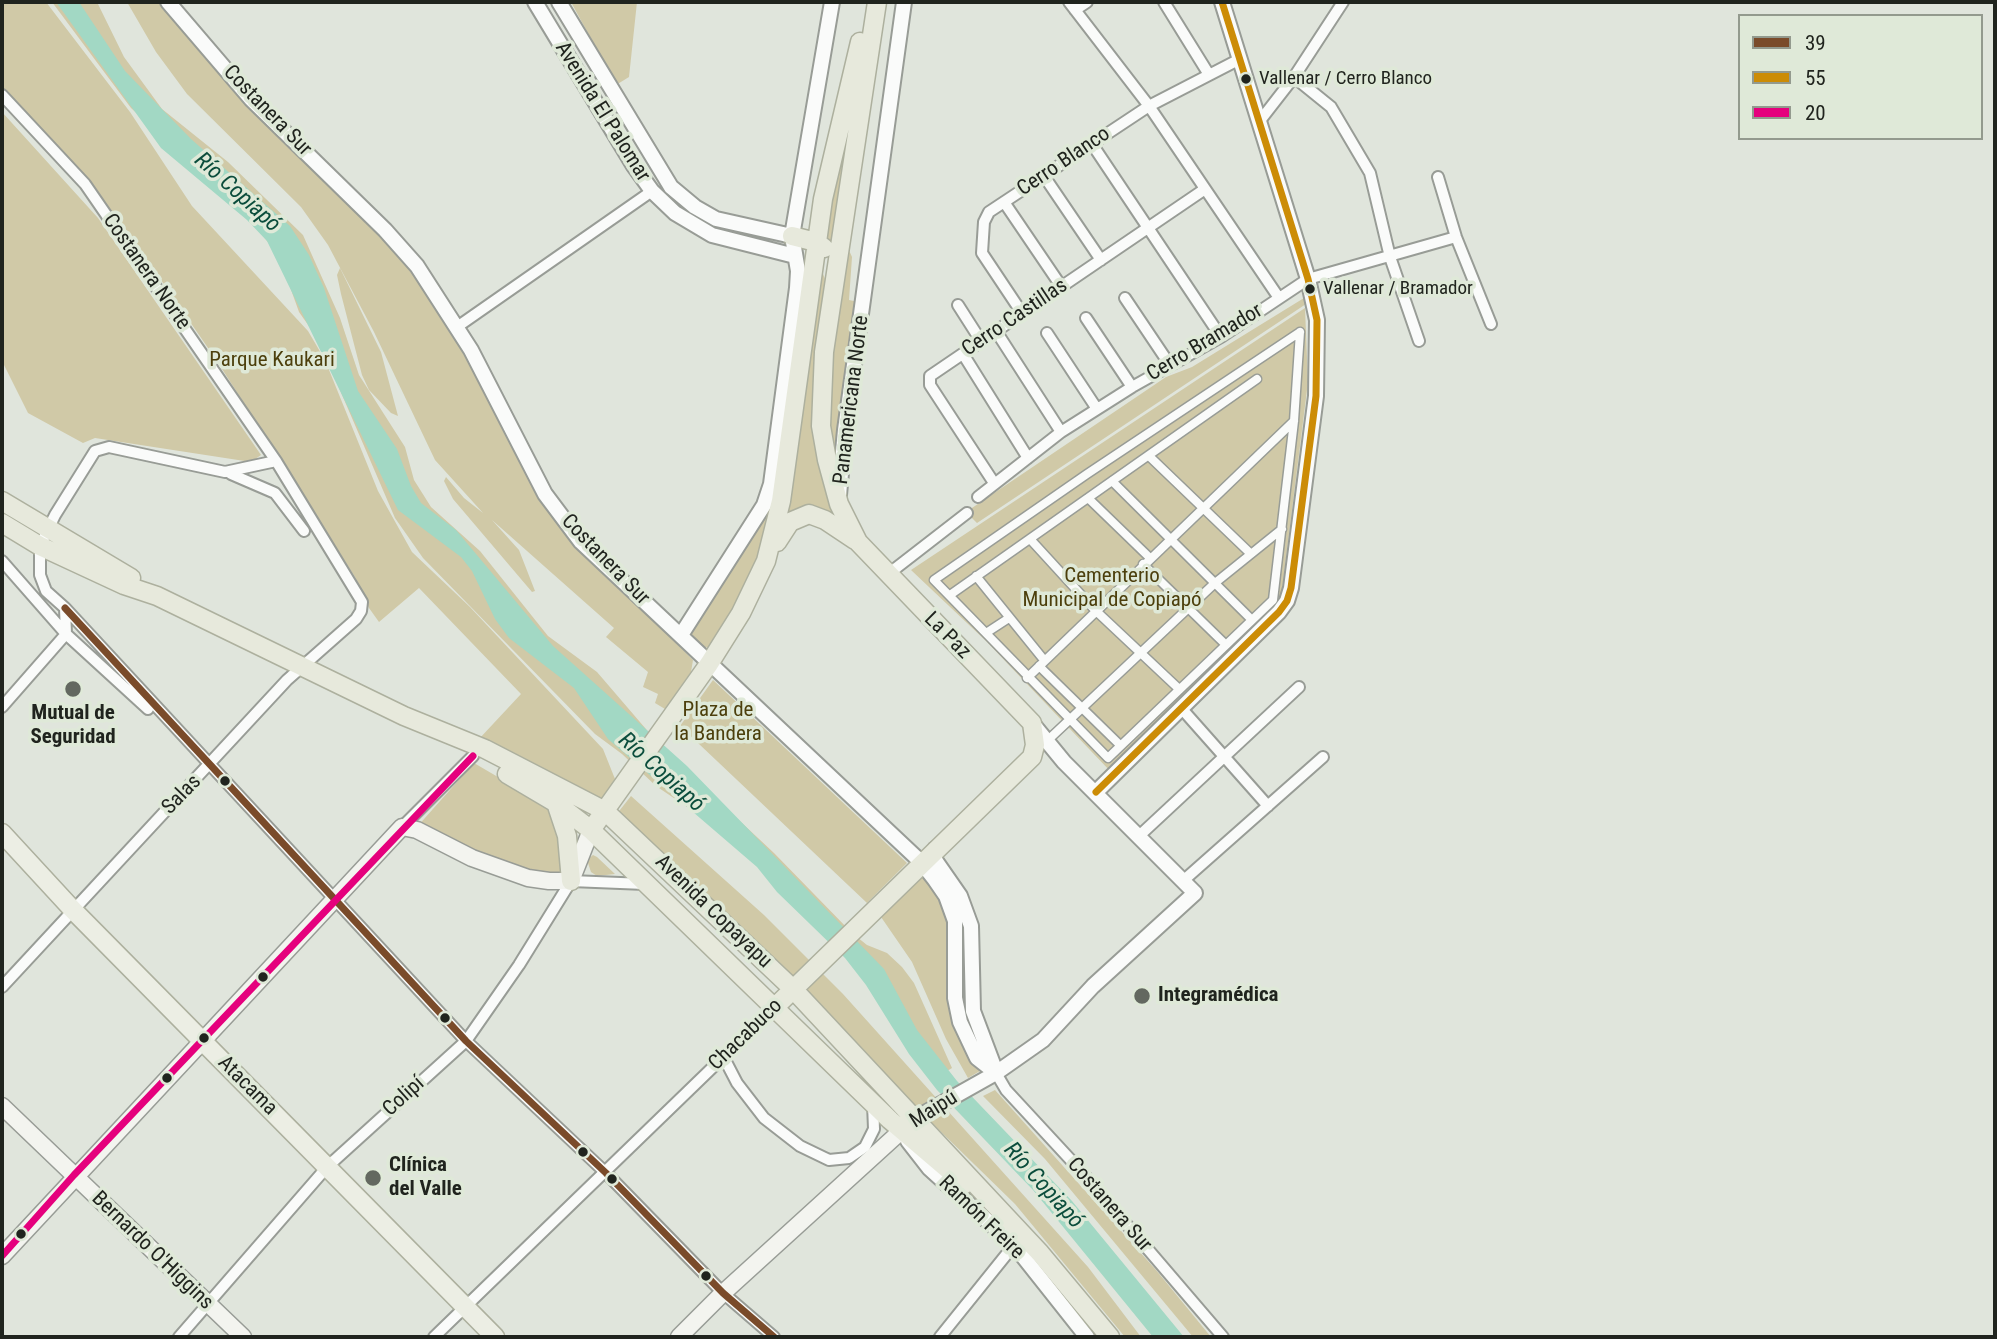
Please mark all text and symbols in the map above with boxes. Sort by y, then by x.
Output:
legend [1738,14,1983,140]
text: 39 [1805,31,1826,55]
street label: Avenida El Palomar [549,38,655,186]
street label: Costanera Sur [217,60,317,162]
text: 55 [1805,66,1826,90]
place label: Vallenar / Cerro Blanco [1259,68,1432,90]
marker: Vallenar / Cerro Blanco [1239,72,1253,86]
text: 20 [1805,101,1826,125]
street label: Cerro Blanco [1013,122,1115,202]
water label: Río Copiapó [188,147,286,239]
street label: Costanera Norte [97,209,195,335]
street label: Cerro Castillas [958,274,1072,362]
place label: Vallenar / Bramador [1323,278,1473,300]
marker: Vallenar / Bramador [1303,282,1317,296]
street label: Cerro Bramador [1143,299,1267,387]
street label: Panamericana Norte [829,314,875,486]
park label: Parque Kaukari [209,348,335,374]
street label: Costanera Sur [555,509,655,611]
park label: Cementerio Municipal de Copiapó [1022,564,1202,614]
street label: La Paz [918,607,976,665]
marker: Mutual de Seguridad [63,679,83,699]
park label: Plaza de la Bandera [674,698,762,748]
place label: Mutual de Seguridad [30,701,116,751]
water label: Río Copiapó [612,727,710,819]
street label: Salas [157,770,207,820]
unlabelled marker [218,774,232,788]
street label: Avenida Copayapu [649,850,777,974]
unlabelled marker [256,970,270,984]
place label: Integramédica [1158,983,1278,1009]
marker: Integramédica [1132,986,1152,1006]
street label: Chacabuco [704,994,788,1076]
unlabelled marker [438,1011,452,1025]
unlabelled marker [197,1031,211,1045]
street label: Atacama [212,1051,282,1121]
unlabelled marker [160,1071,174,1085]
street label: Colipí [378,1072,430,1122]
street label: Maipú [906,1086,962,1134]
water label: Río Copiapó [997,1137,1089,1235]
unlabelled marker [576,1145,590,1159]
place label: Clínica del Valle [389,1153,462,1203]
street label: Costanera Sur [1061,1153,1157,1257]
marker: Clínica del Valle [363,1168,383,1188]
street label: Ramón Freire [933,1171,1029,1265]
unlabelled marker [605,1172,619,1186]
street label: Bernardo O'Higgins [86,1187,218,1315]
unlabelled marker [14,1227,28,1241]
unlabelled marker [699,1269,713,1283]

